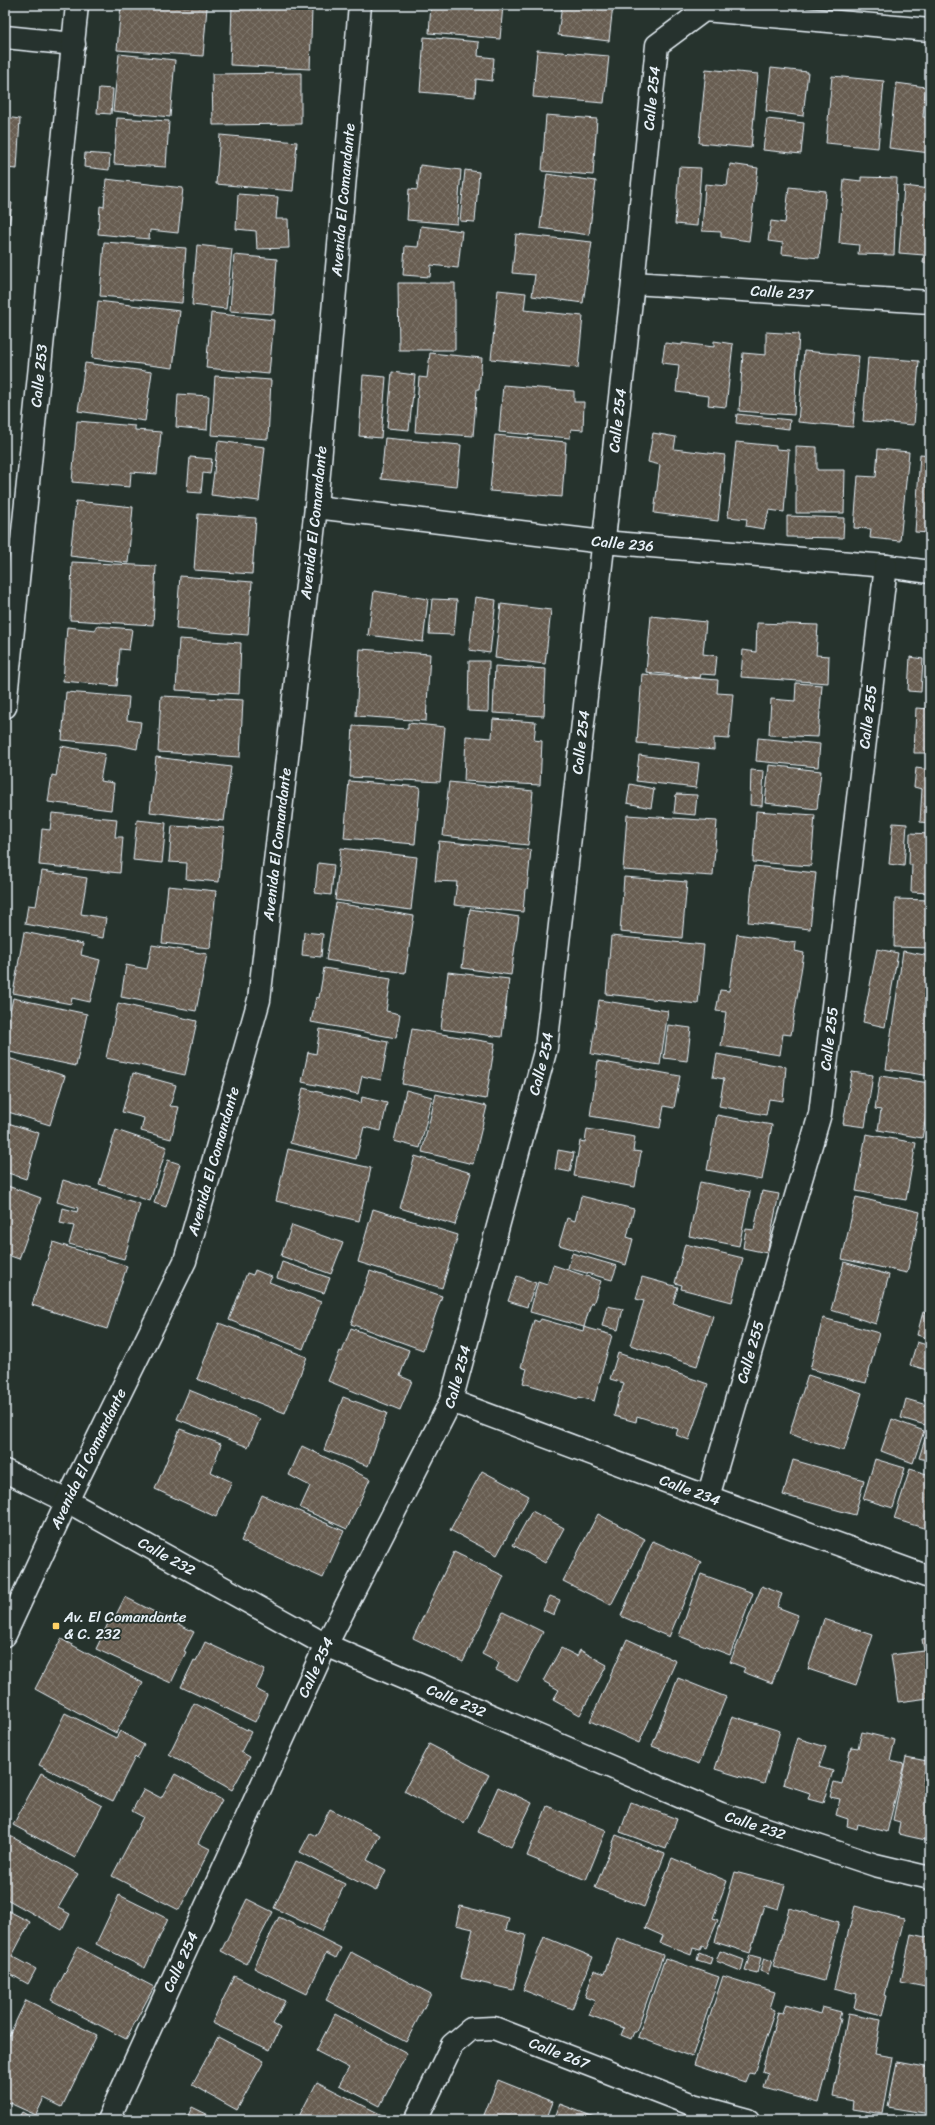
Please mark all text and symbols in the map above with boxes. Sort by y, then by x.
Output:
street label: Calle 254 [635,65,668,132]
street label: Avenida El Comandante [323,122,363,279]
street label: Calle 237 [750,278,815,308]
street label: Calle 253 [23,343,55,408]
street label: Calle 254 [601,387,634,454]
street label: Avenida El Comandante [292,444,334,602]
street label: Calle 236 [590,528,655,559]
street label: Calle 255 [851,684,885,750]
street label: Calle 254 [564,709,597,776]
street label: Avenida El Comandante [255,766,299,923]
street label: Calle 255 [812,1005,846,1072]
street label: Calle 254 [521,1031,561,1098]
street label: Avenida El Comandante [180,1083,247,1240]
street label: Calle 255 [729,1318,772,1386]
street label: Calle 254 [436,1342,478,1413]
street label: Avenida El Comandante [42,1383,134,1534]
street label: Calle 234 [656,1467,724,1513]
street label: Calle 232 [133,1530,201,1583]
place label: Av. El Comandante & C. 232 [63,1604,187,1647]
marker: Av. El Comandante & C. 232 [51,1621,61,1631]
street label: Calle 254 [290,1632,341,1702]
street label: Calle 232 [422,1676,491,1725]
street label: Calle 232 [721,1803,789,1848]
street label: Calle 254 [155,1927,206,1997]
street label: Calle 267 [525,2030,595,2077]

